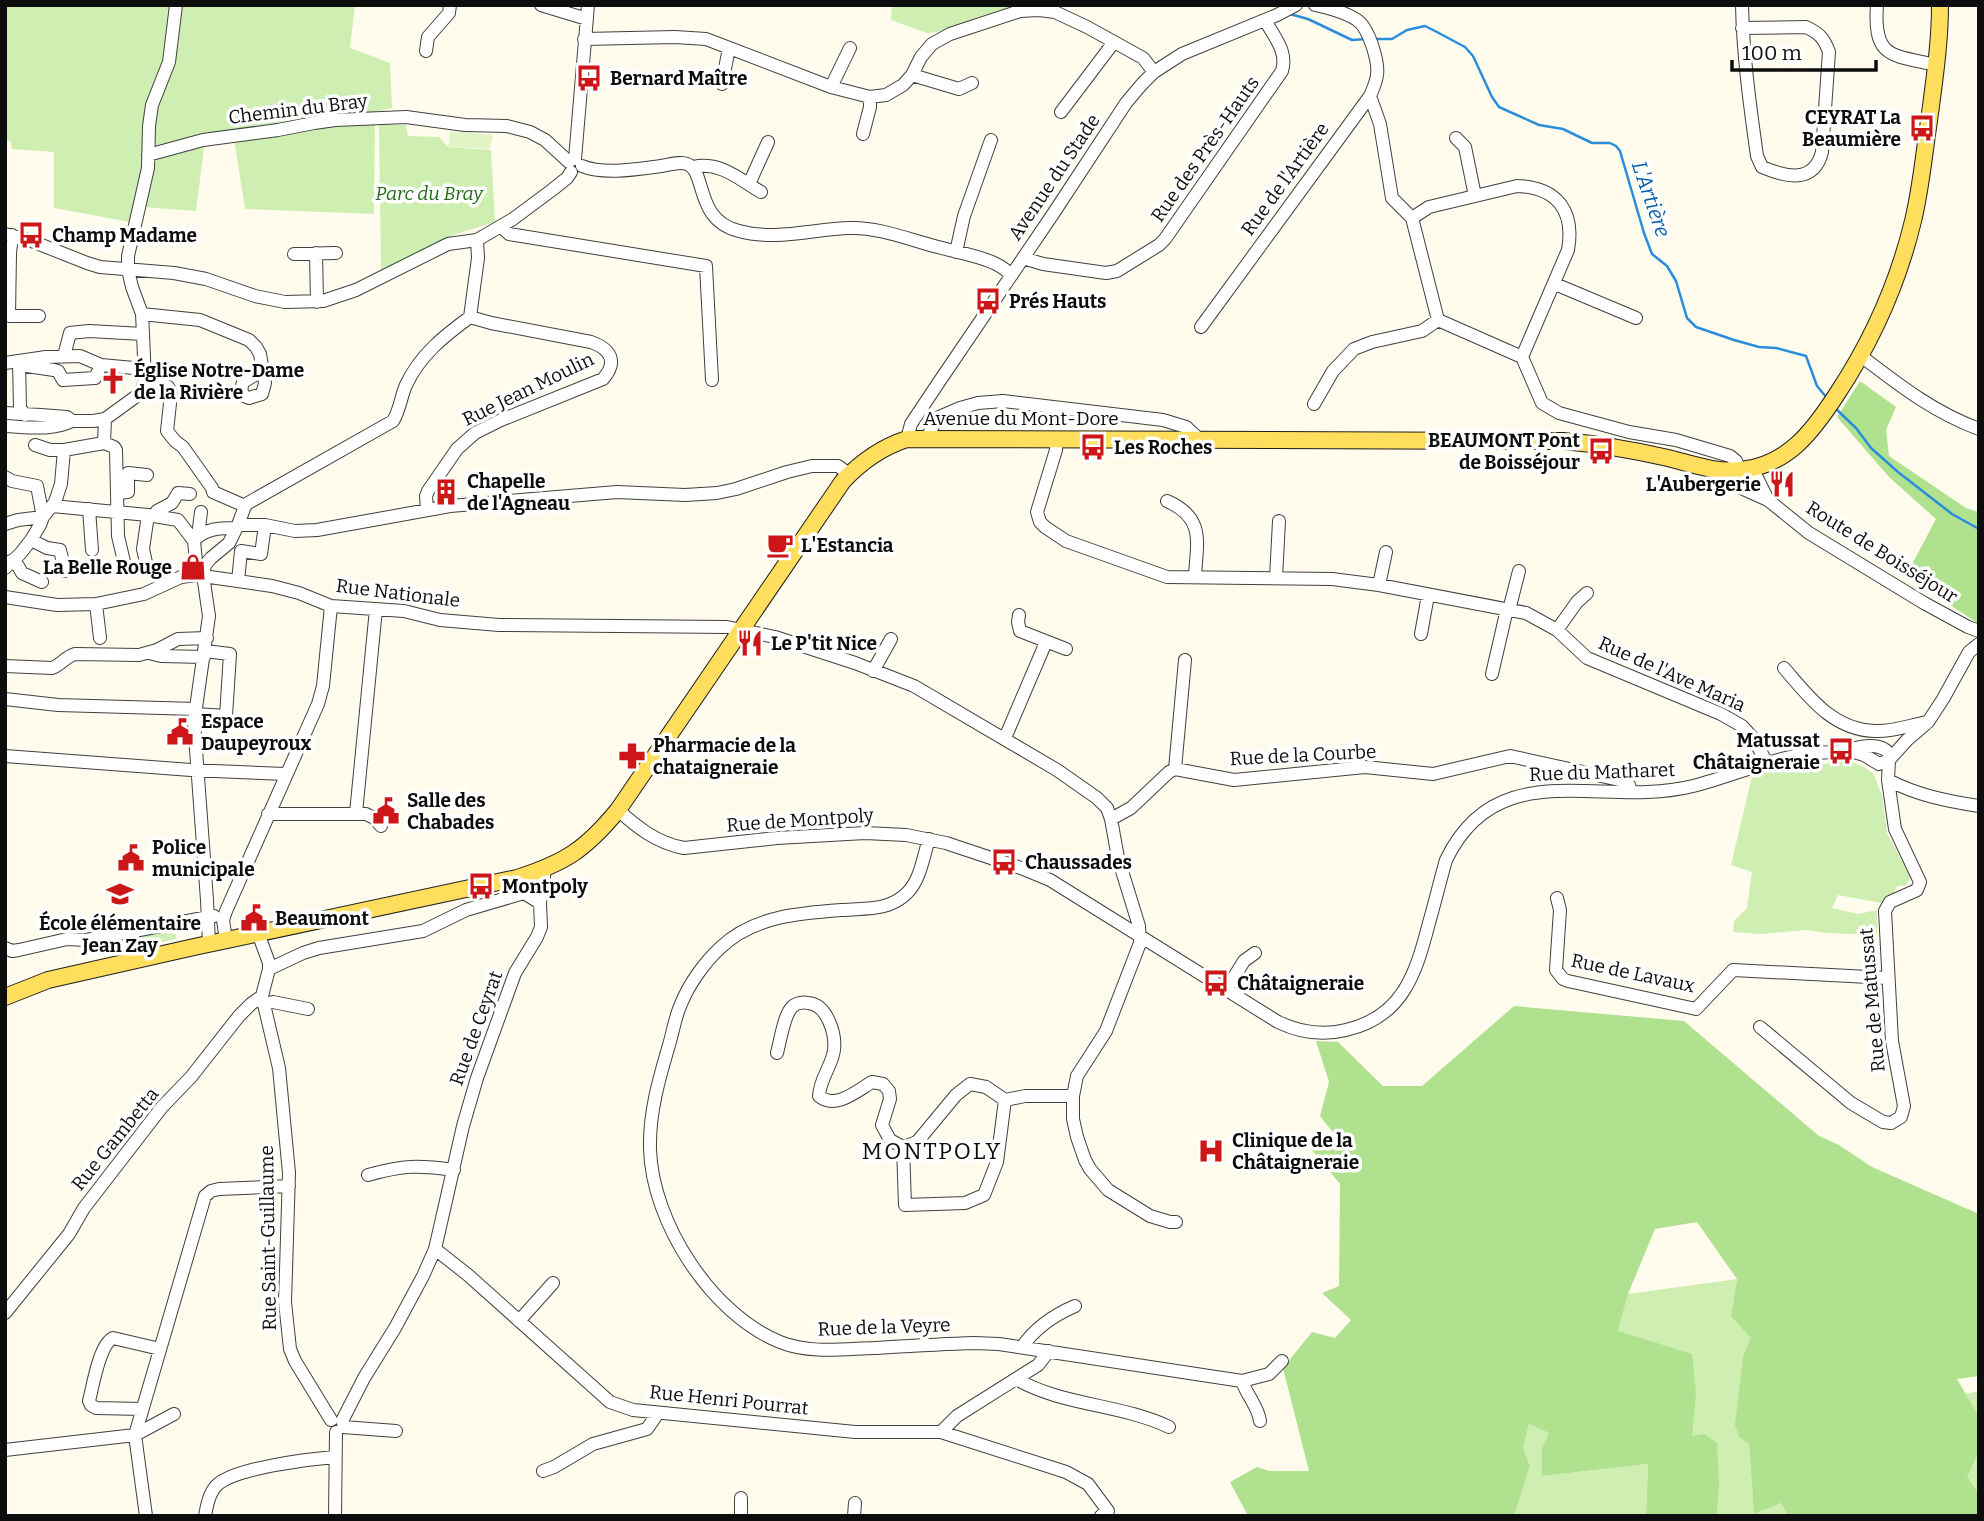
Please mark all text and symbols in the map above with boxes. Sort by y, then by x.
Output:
scale bar [1732,28,1876,72]
text: 100 m [1742,40,1802,66]
bus stop icon: Bernard Maître [574,63,604,93]
place label: Bernard Maître [610,67,747,90]
street label: Rue des Près-Hauts [1146,72,1264,226]
street label: Chemin du Bray [227,89,370,129]
place label: CEYRAT La Beaumière [1802,106,1901,151]
street label: Avenue du Stade [1003,109,1105,245]
bus stop icon: CEYRAT La Beaumière [1907,113,1937,143]
street label: Rue de l'Artière [1236,118,1334,240]
water label: L'Artière [1626,157,1676,241]
park label: Parc du Bray [375,182,484,205]
bus stop icon: Champ Madame [16,220,46,250]
place label: Champ Madame [52,224,197,247]
bus stop icon: Prés Hauts [973,286,1003,316]
place label: Prés Hauts [1009,290,1106,313]
street label: Rue Jean Moulin [459,347,597,431]
place label: Église Notre-Dame de la Rivière [134,357,304,404]
church icon: Église Notre-Dame de la Rivière [98,366,128,396]
street label: Avenue du Mont-Dore [923,407,1119,430]
place label: BEAUMONT Pont de Boisséjour [1428,429,1580,474]
bus stop icon: Les Roches [1078,432,1108,462]
place label: Les Roches [1114,436,1212,459]
bus stop icon: BEAUMONT Pont de Boisséjour [1586,436,1616,466]
restaurant icon: L'Aubergerie [1767,469,1797,499]
place label: Chapelle de l'Agneau [467,470,570,515]
place label: L'Aubergerie [1646,473,1761,496]
building icon: Chapelle de l'Agneau [431,477,461,507]
street label: Route de Boisséjour [1802,496,1962,608]
cafe icon: L'Estancia [765,530,795,560]
place label: L'Estancia [801,534,894,557]
shop icon: La Belle Rouge [178,552,208,582]
place label: La Belle Rouge [43,556,172,579]
street label: Rue Nationale [335,574,461,612]
restaurant icon: Le P'tit Nice [735,628,765,658]
street label: Rue de l'Ave Maria [1595,631,1750,717]
place label: Le P'tit Nice [771,632,877,655]
place label: Espace Daupeyroux [201,710,312,755]
public building icon: Espace Daupeyroux [165,717,195,747]
place label: Matussat Châtaigneraie [1693,729,1820,774]
place label: Pharmacie de la chataigneraie [653,734,796,779]
bus stop icon: Matussat Châtaigneraie [1826,736,1856,766]
street label: Rue de la Courbe [1229,740,1377,770]
pharmacy icon: Pharmacie de la chataigneraie [617,741,647,771]
street label: Rue du Matharet [1529,758,1676,786]
place label: Salle des Chabades [407,789,494,834]
public building icon: Salle des Chabades [371,796,401,826]
street label: Rue de Montpoly [726,803,875,837]
place label: Police municipale [152,836,255,881]
public building icon: Police municipale [116,843,146,873]
bus stop icon: Chaussades [989,847,1019,877]
place label: Chaussades [1025,851,1132,874]
bus stop icon: Montpoly [466,871,496,901]
place label: Montpoly [502,875,588,898]
school or university icon: École élémentaire Jean Zay [105,879,135,909]
public building icon: Beaumont [239,903,269,933]
place label: Beaumont [275,907,370,930]
place label: École élémentaire Jean Zay [39,910,201,957]
street label: Rue de Matussat [1854,927,1890,1073]
street label: Rue de Lavaux [1569,949,1697,997]
street label: Rue de Ceyrat [445,967,507,1088]
bus stop icon: Châtaigneraie [1201,968,1231,998]
place label: Châtaigneraie [1237,972,1364,995]
street label: Rue Gambetta [66,1082,164,1195]
place label: Clinique de la Châtaigneraie [1232,1129,1359,1174]
hospital icon: Clinique de la Châtaigneraie [1196,1136,1226,1166]
district label: MONTPOLY [862,1137,1002,1165]
street label: Rue Saint-Guillaume [255,1145,281,1331]
street label: Rue de la Veyre [817,1313,951,1341]
street label: Rue Henri Pourrat [648,1380,810,1420]

